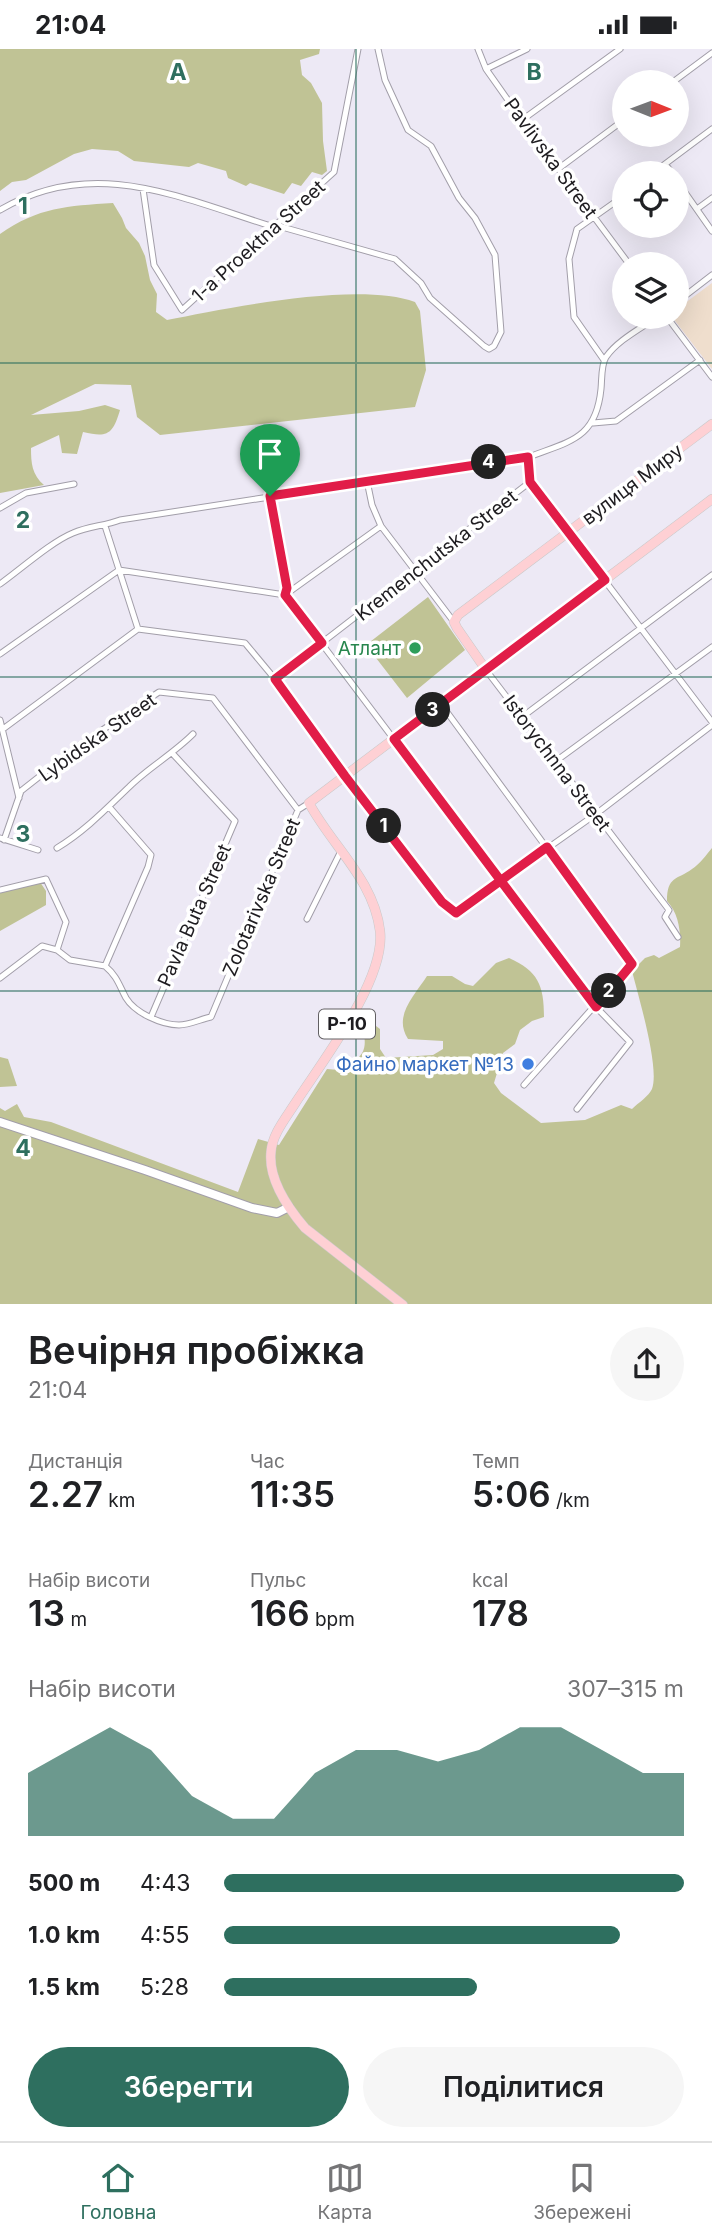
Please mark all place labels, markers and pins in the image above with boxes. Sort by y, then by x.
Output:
pin [240,424,300,496]
pin: 4 [472,445,506,479]
place label: Атлант [338,637,401,660]
marker: Атлант [407,640,423,656]
pin: 3 [416,693,450,727]
pin: 1 [366,809,402,843]
pin: 2 [592,974,626,1009]
place label: Файно маркет №13 [336,1053,514,1076]
marker: Файно маркет №13 [520,1056,536,1072]

